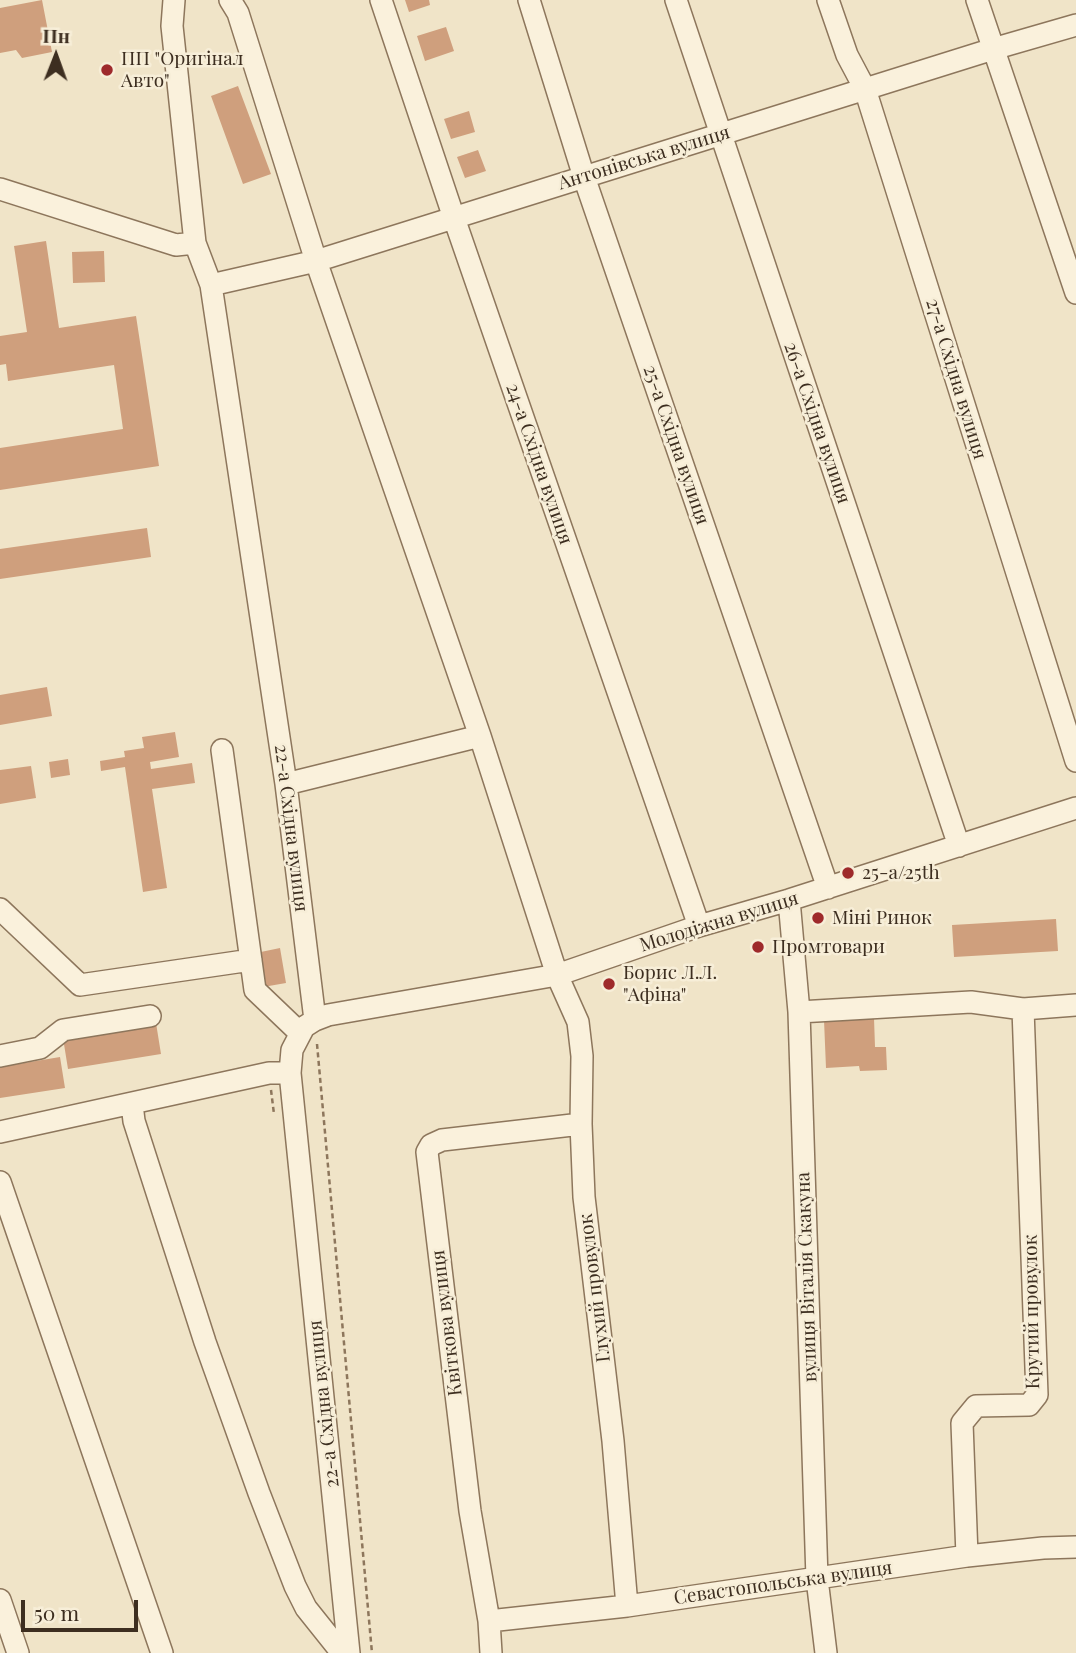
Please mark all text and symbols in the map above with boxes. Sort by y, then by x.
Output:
north arrow [21,21,91,91]
text: Пн [42,22,70,48]
place label: ПП "Оригінал Авто" [121,48,243,92]
marker: ПП "Оригінал Авто" [99,62,115,78]
street label: Антонівська вулиця [555,121,733,195]
street label: 27-а Східна вулиця [921,296,991,462]
street label: 26-а Східна вулиця [779,339,855,507]
street label: 25-а Східна вулиця [638,362,714,528]
street label: 24-а Східна вулиця [501,381,577,547]
street label: 22-а Східна вулиця [269,743,313,913]
place label: 25-а/25th [862,862,940,884]
marker: 25-а/25th [840,865,856,881]
street label: Молодіжна вулиця [637,887,801,957]
place label: Міні Ринок [832,907,932,929]
marker: Міні Ринок [810,910,826,926]
place label: Промтовари [772,936,885,958]
marker: Промтовари [750,939,766,955]
place label: Борис Л.Л. "Афіна" [623,962,717,1006]
marker: Борис Л.Л. "Афіна" [601,976,617,992]
street label: вулиця Віталія Скакуна [792,1171,822,1383]
street label: Глухий провулок [575,1212,615,1364]
street label: Крутий провулок [1019,1234,1045,1390]
street label: Квіткова вулиця [427,1249,467,1397]
street label: 22-а Східна вулиця [304,1319,344,1489]
street label: Севастопольська вулиця [672,1556,894,1610]
scale bar [24,1586,142,1630]
text: 50 m [34,1598,79,1626]

